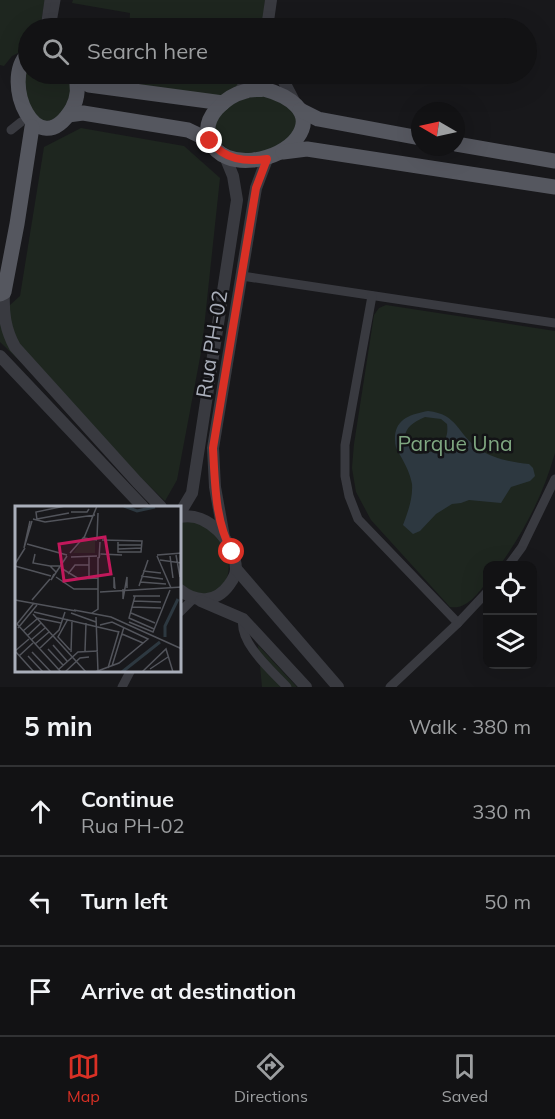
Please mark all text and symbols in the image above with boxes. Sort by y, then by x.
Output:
search box [18,18,537,84]
icon: search [39,35,72,68]
text: Search here [87,37,208,65]
north arrow [411,102,465,156]
route end [196,127,222,153]
street label: Rua PH-02 [190,288,232,400]
park label: Parque Una [397,430,513,456]
inset map [15,506,182,672]
route start [218,538,244,564]
map controls [483,561,537,669]
button: locate [483,561,537,615]
button: layers [483,615,537,669]
text: 5 min [24,710,93,743]
text: Walk · 380 m [409,714,531,739]
text: Continue [81,785,174,813]
icon: ahead [24,795,57,828]
text: 330 m [472,799,531,824]
text: Rua PH-02 [81,813,185,838]
icon: left [24,885,57,918]
text: Turn left [81,887,168,915]
text: 50 m [484,889,531,914]
icon: arrive [24,975,57,1008]
text: Arrive at destination [81,977,296,1005]
tab: Map [67,1050,100,1106]
tab: Directions [234,1050,308,1106]
tab: Saved [442,1050,488,1106]

